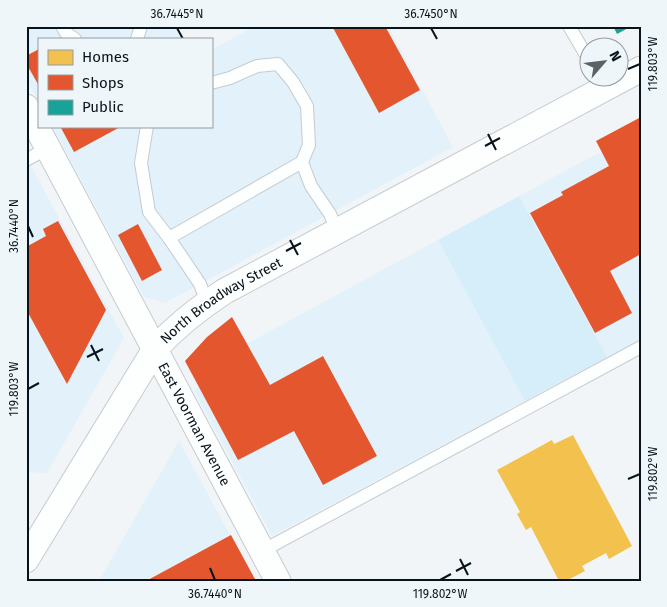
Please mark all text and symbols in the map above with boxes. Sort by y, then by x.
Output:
text: 36.7445°N [150,7,204,21]
text: 36.7450°N [404,7,458,21]
text: 119.803°W [646,37,660,91]
legend [38,38,212,128]
north arrow [580,38,630,88]
text: Homes [82,48,129,66]
text: N [605,48,625,64]
text: Shops [82,74,124,92]
text: Public [82,98,124,116]
text: 36.7440°N [7,199,21,253]
street label: North Broadway Street [157,254,286,347]
street label: East Voorman Avenue [154,360,234,489]
text: 119.803°W [7,362,21,416]
text: 119.802°W [646,447,660,501]
text: 36.7440°N [188,587,242,601]
text: 119.802°W [413,587,467,601]

